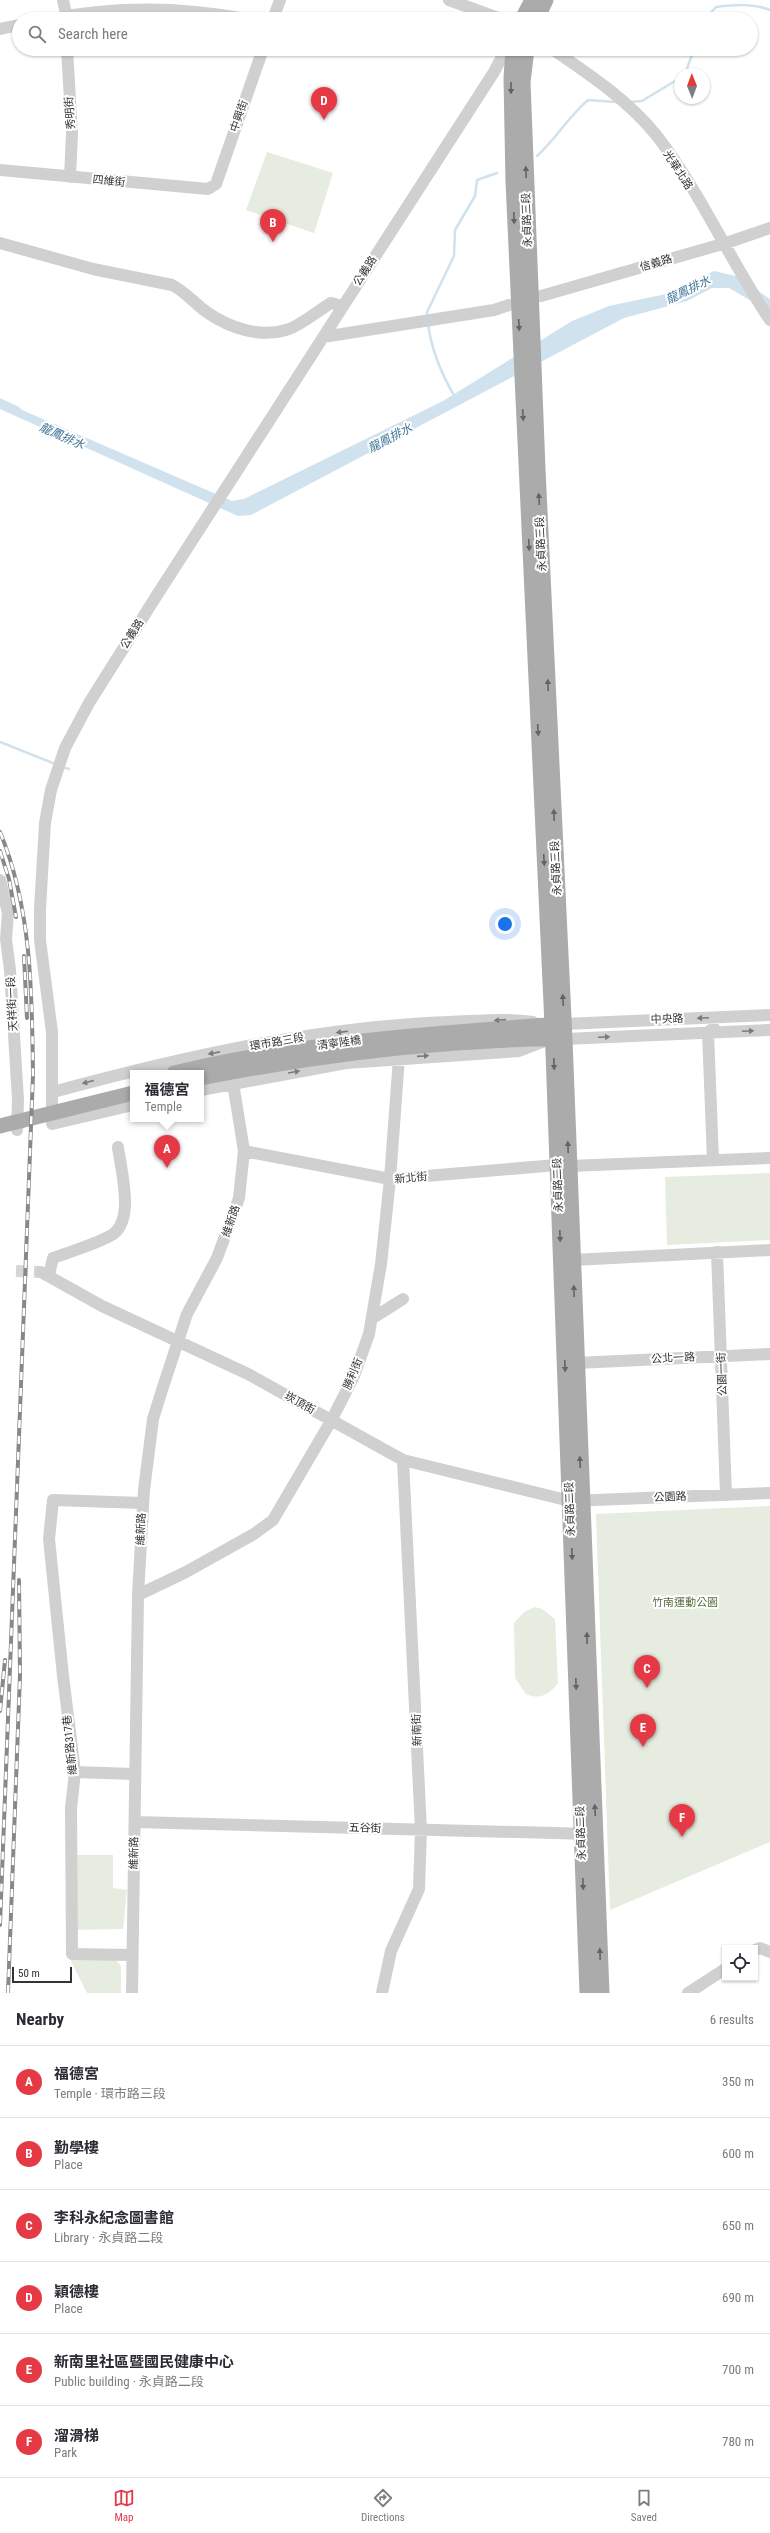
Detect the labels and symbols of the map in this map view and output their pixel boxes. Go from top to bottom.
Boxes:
north arrow [674,68,710,104]
one-way arrow [508,82,514,95]
pin: D [311,87,337,120]
street label: 秀明街 [62,96,78,130]
street label: 中興街 [227,98,251,134]
street label: 光華北路 [661,148,695,192]
one-way arrow [522,166,529,178]
street label: 四維街 [92,173,126,189]
street label: 永貞路三段 [520,192,534,248]
pin: B [260,209,286,242]
one-way arrow [511,212,517,225]
street label: 信義路 [638,252,674,274]
street label: 公義路 [351,254,379,288]
water label: 龍鳳排水 [663,273,714,307]
one-way arrow [516,319,522,332]
one-way arrow [520,409,527,421]
water label: 龍鳳排水 [37,420,88,453]
water label: 龍鳳排水 [366,420,415,455]
one-way arrow [536,492,542,505]
street label: 永貞路三段 [533,516,549,572]
one-way arrow [526,539,533,551]
street label: 公義路 [118,617,146,651]
one-way arrow [545,679,552,691]
one-way arrow [535,724,541,737]
one-way arrow [551,808,557,821]
street label: 永貞路三段 [548,840,564,896]
one-way arrow [541,854,547,867]
your location [495,914,515,934]
street label: 天祥街一段 [4,976,20,1032]
one-way arrow [560,993,566,1006]
street label: 中央路 [650,1012,684,1026]
one-way arrow [696,1015,709,1021]
one-way arrow [494,1016,506,1023]
one-way arrow [742,1028,755,1034]
one-way arrow [336,1029,348,1035]
street label: 環市路三段 [249,1031,305,1053]
street label: 清寧陸橋 [316,1034,362,1052]
one-way arrow [598,1034,610,1041]
one-way arrow [208,1051,220,1057]
one-way arrow [417,1053,429,1060]
one-way arrow [551,1058,557,1071]
one-way arrow [288,1069,300,1075]
one-way arrow [81,1080,94,1086]
pin: A [154,1135,180,1168]
one-way arrow [565,1141,572,1153]
street label: 永貞路二段 [551,1157,565,1213]
street label: 新北街 [394,1170,428,1186]
street label: 維新路 [219,1203,243,1239]
one-way arrow [556,1230,563,1242]
one-way arrow [571,1284,577,1297]
street label: 公北一路 [651,1350,695,1366]
street label: 公園一街 [715,1352,729,1396]
street label: 勝利街 [341,1356,365,1392]
one-way arrow [561,1360,568,1372]
street label: 崁頂街 [282,1389,318,1417]
one-way arrow [577,1456,584,1468]
street label: 永貞路二段 [563,1481,577,1537]
street label: 公園路 [653,1490,687,1504]
street label: 維新路 [134,1512,148,1546]
one-way arrow [569,1548,575,1561]
park label: 竹南運動公園 [652,1596,718,1609]
one-way arrow [584,1632,591,1644]
pin: C [634,1655,660,1688]
one-way arrow [573,1678,580,1690]
street label: 新南街 [410,1713,424,1747]
street label: 維新路317巷 [60,1714,80,1776]
pin: E [630,1714,656,1747]
one-way arrow [591,1804,598,1816]
pin: F [669,1804,695,1837]
street label: 永貞路二段 [574,1805,588,1861]
street label: 五谷街 [348,1821,382,1835]
street label: 維新路 [127,1836,141,1870]
one-way arrow [580,1878,587,1890]
one-way arrow [597,1947,603,1960]
scale bar [12,1965,72,1984]

